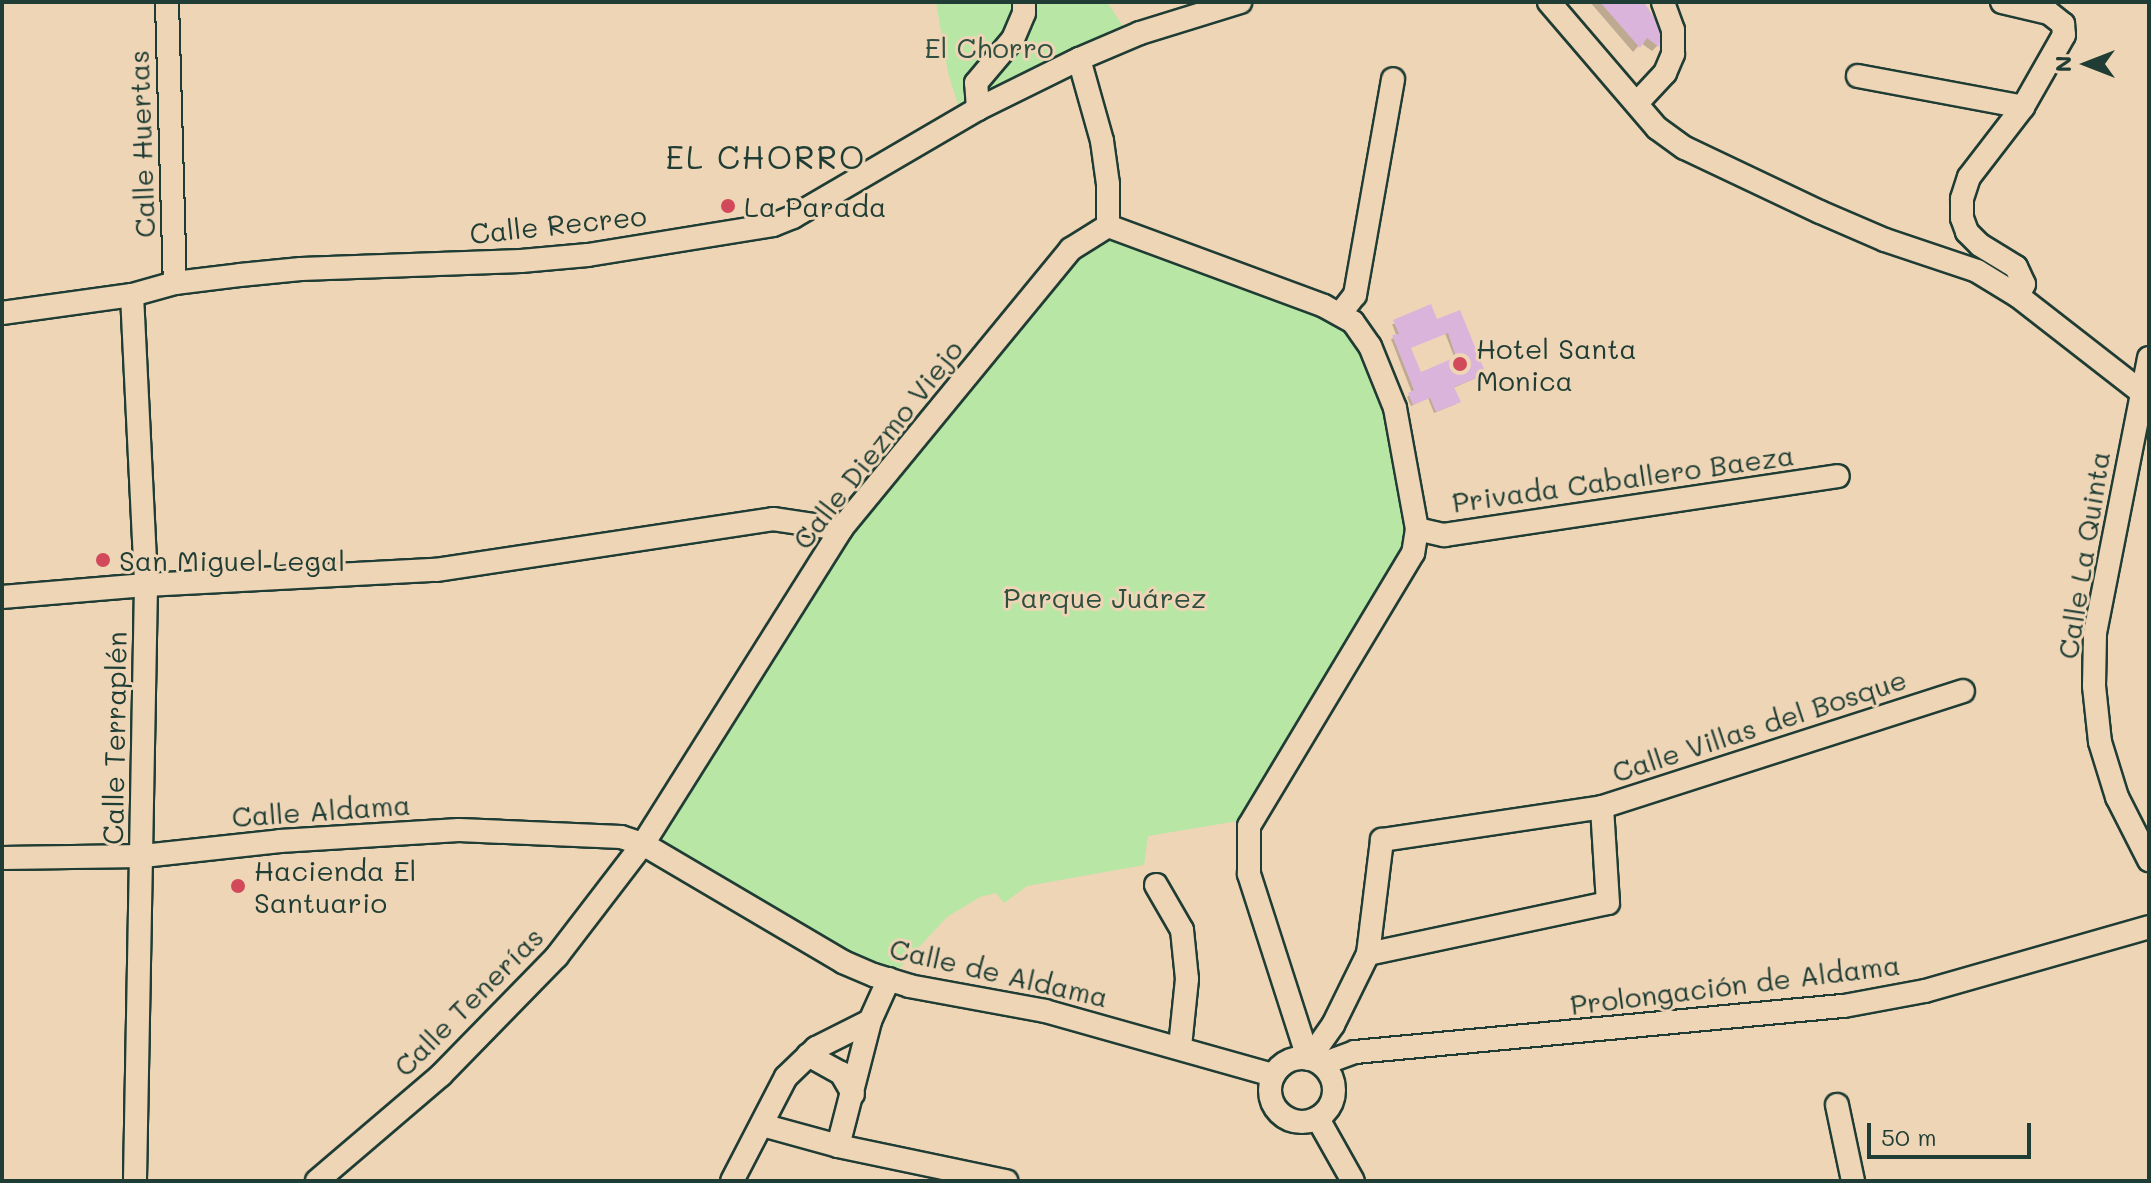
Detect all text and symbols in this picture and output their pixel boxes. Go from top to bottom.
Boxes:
north arrow [2047,24,2127,104]
park label: El Chorro [924,30,1054,64]
street label: Calle Huertas [121,50,161,238]
text: N [2048,56,2077,72]
district label: EL CHORRO [666,137,866,175]
place label: La Parada [744,189,886,223]
marker: La Parada [719,197,737,215]
street label: Calle Recreo [468,198,648,250]
place label: Hotel Santa Monica [1476,331,1637,397]
street label: Calle Diezmo Viejo [785,333,969,555]
marker: Hotel Santa Monica [1451,355,1469,373]
street label: Privada Caballero Baeza [1450,437,1796,519]
street label: Calle La Quinta [2050,449,2116,661]
place label: San Miguel Legal [119,543,345,577]
marker: San Miguel Legal [94,551,112,569]
park label: Parque Juárez [1003,580,1207,614]
street label: Calle Terraplén [95,631,133,845]
street label: Calle Villas del Bosque [1607,661,1911,789]
street label: Calle Aldama [230,787,412,833]
place label: Hacienda El Santuario [254,853,417,919]
marker: Hacienda El Santuario [229,877,247,895]
street label: Calle Tenerías [386,919,550,1083]
street label: Calle de Aldama [886,931,1112,1013]
street label: Prolongación de Aldama [1568,947,1902,1021]
scale bar [1871,1107,2035,1157]
text: 50 m [1881,1121,1937,1152]

